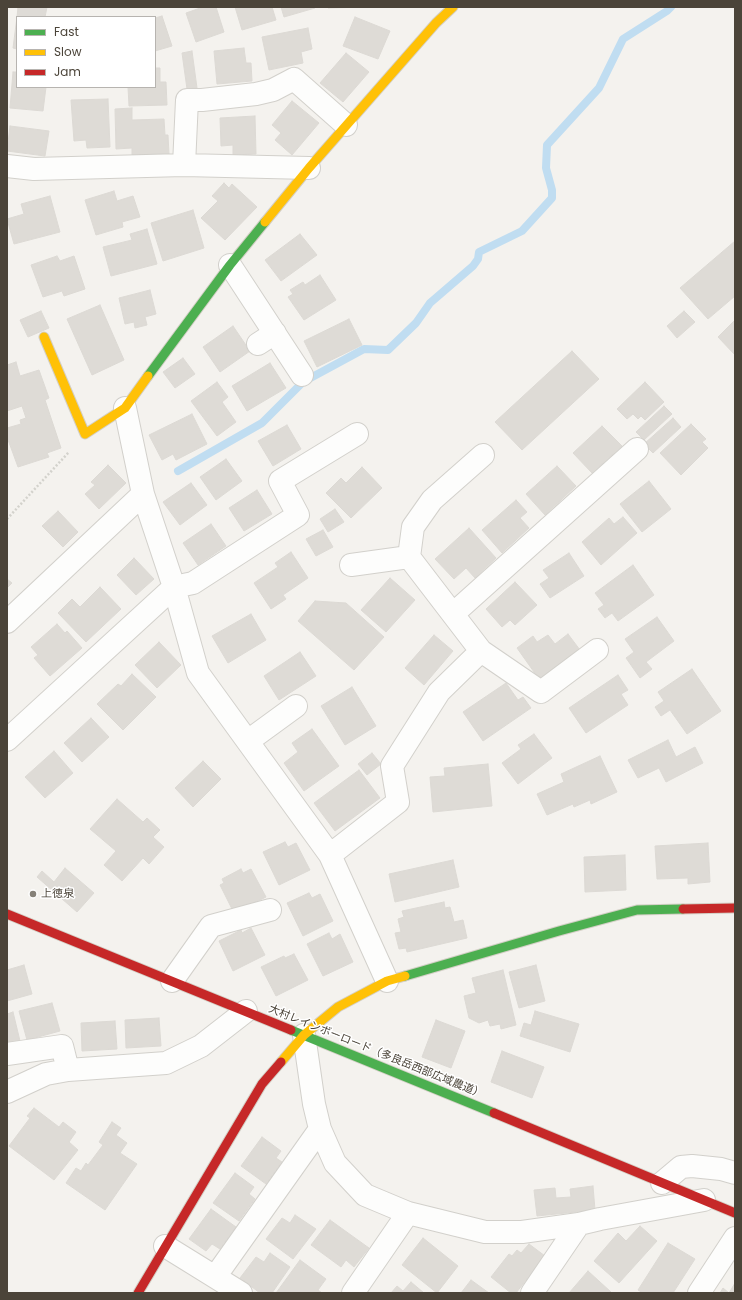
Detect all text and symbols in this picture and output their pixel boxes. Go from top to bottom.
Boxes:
legend [16,16,156,88]
text: Fast [54,23,79,40]
text: Slow [54,43,82,60]
text: Jam [54,63,81,80]
place label: 上徳泉 [41,887,74,901]
marker: 上徳泉 [28,889,38,899]
street label: 大村レインボーロード（多良岳西部広域農道） [266,1003,486,1101]

